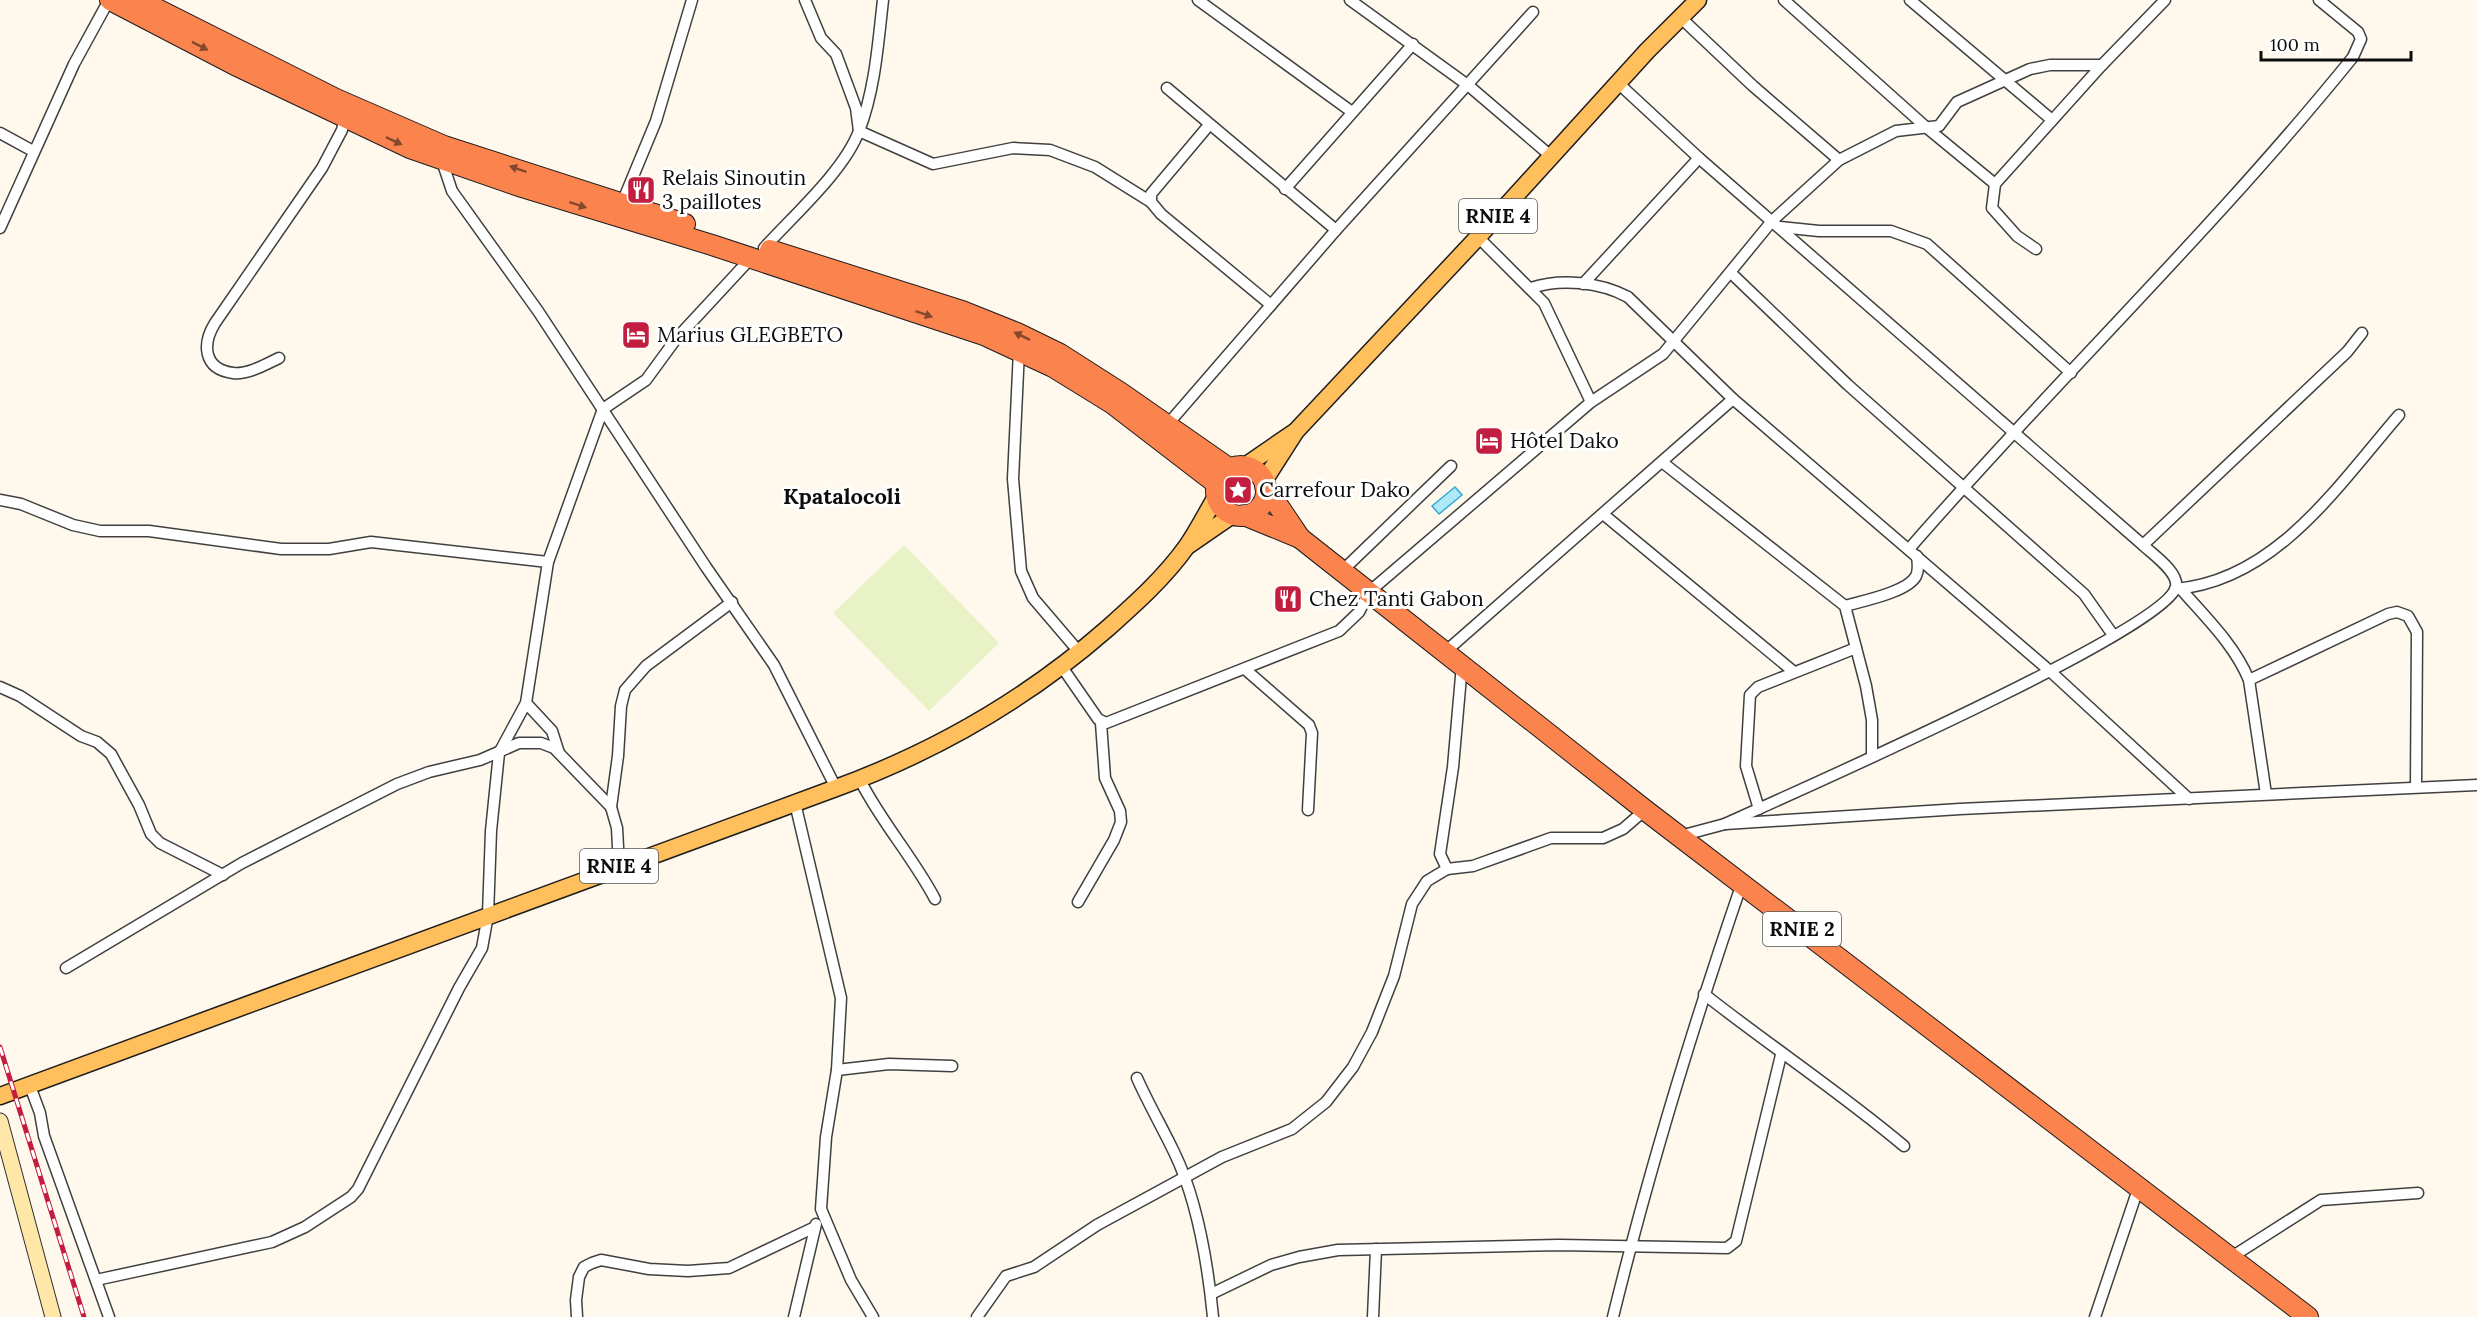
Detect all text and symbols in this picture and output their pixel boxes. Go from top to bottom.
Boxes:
scale bar [2261,24,2411,62]
text: 100 m [2270,33,2320,56]
one-way arrow [191,41,208,51]
one-way arrow [385,136,402,145]
one-way arrow [509,164,527,174]
place label: Relais Sinoutin 3 paillotes [662,164,806,215]
restaurant icon: Relais Sinoutin 3 paillotes [625,174,657,206]
road number: RNIE 4 [1459,199,1537,233]
one-way arrow [569,201,587,211]
one-way arrow [915,310,933,320]
hotel icon: Marius GLEGBETO [620,319,652,351]
place label: Marius GLEGBETO [657,321,843,348]
one-way arrow [1013,331,1030,340]
hotel icon: Hôtel Dako [1473,425,1505,457]
place label: Hôtel Dako [1510,427,1619,454]
place icon: Carrefour Dako [1222,474,1254,506]
place label: Carrefour Dako [1259,476,1410,503]
district label: Kpatalocoli [783,482,901,510]
restaurant icon: Chez Tanti Gabon [1272,583,1304,615]
place label: Chez Tanti Gabon [1309,585,1484,612]
road number: RNIE 4 [580,849,658,883]
road number: RNIE 2 [1763,912,1841,946]

